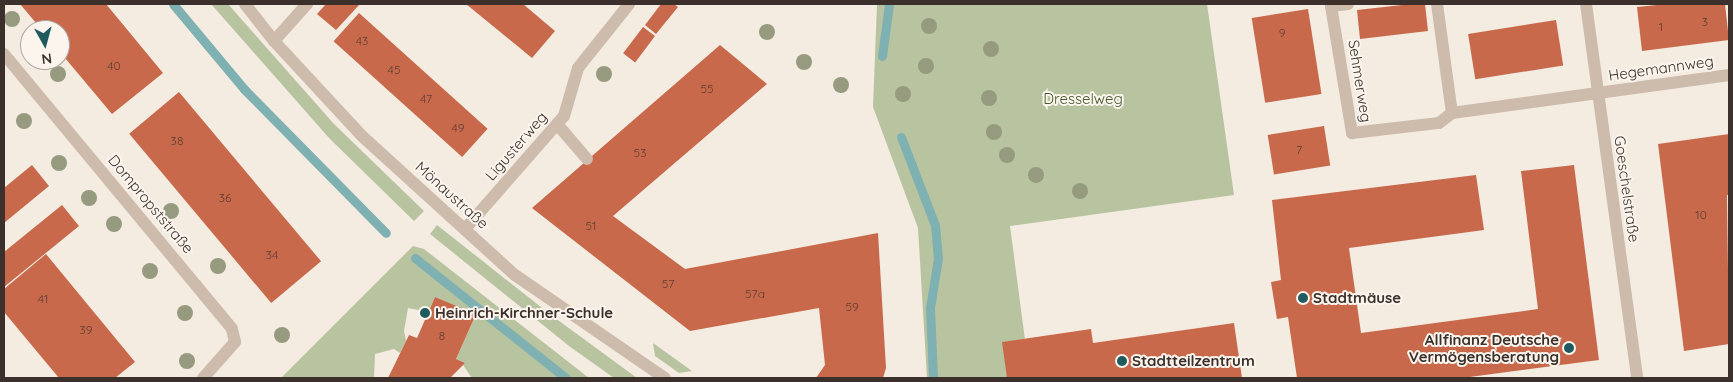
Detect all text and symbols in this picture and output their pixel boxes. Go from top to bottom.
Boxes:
house number: 3 [1702,15,1708,29]
north arrow [20,20,70,70]
house number: 1 [1659,20,1663,34]
house number: 9 [1279,26,1285,40]
house number: 43 [356,34,368,48]
street label: Sehmerweg [1345,39,1375,123]
text: N [41,49,53,68]
street label: Hegemannweg [1607,52,1715,84]
house number: 40 [107,59,121,73]
house number: 45 [388,63,400,77]
house number: 55 [700,82,714,96]
park label: Dresselweg [1043,90,1123,108]
house number: 47 [420,92,432,106]
street label: Ligusterweg [481,108,551,184]
house number: 49 [452,121,464,135]
house number: 38 [171,134,183,148]
street label: Goeschelstraße [1611,134,1643,244]
house number: 7 [1296,143,1302,157]
house number: 53 [634,146,646,160]
street label: Dompropststraße [105,151,197,257]
street label: Mönaustraße [412,158,492,232]
house number: 36 [219,191,231,205]
house number: 10 [1695,208,1707,222]
house number: 51 [586,219,596,233]
house number: 34 [266,248,278,262]
house number: 57 [662,277,674,291]
house number: 57a [745,287,765,301]
place label: Stadtmäuse [1313,289,1401,307]
house number: 41 [38,292,48,306]
marker: Stadtmäuse [1297,292,1309,304]
house number: 59 [845,300,859,314]
place label: Heinrich-Kirchner-Schule [435,304,613,322]
marker: Heinrich-Kirchner-Schule [419,307,431,319]
house number: 39 [80,323,92,337]
house number: 8 [439,329,445,343]
place label: Allfinanz Deutsche Vermögensberatung [1409,330,1559,365]
marker: Allfinanz Deutsche Vermögensberatung [1563,342,1575,354]
place label: Stadtteilzentrum [1132,352,1255,370]
marker: Stadtteilzentrum [1116,355,1128,367]

